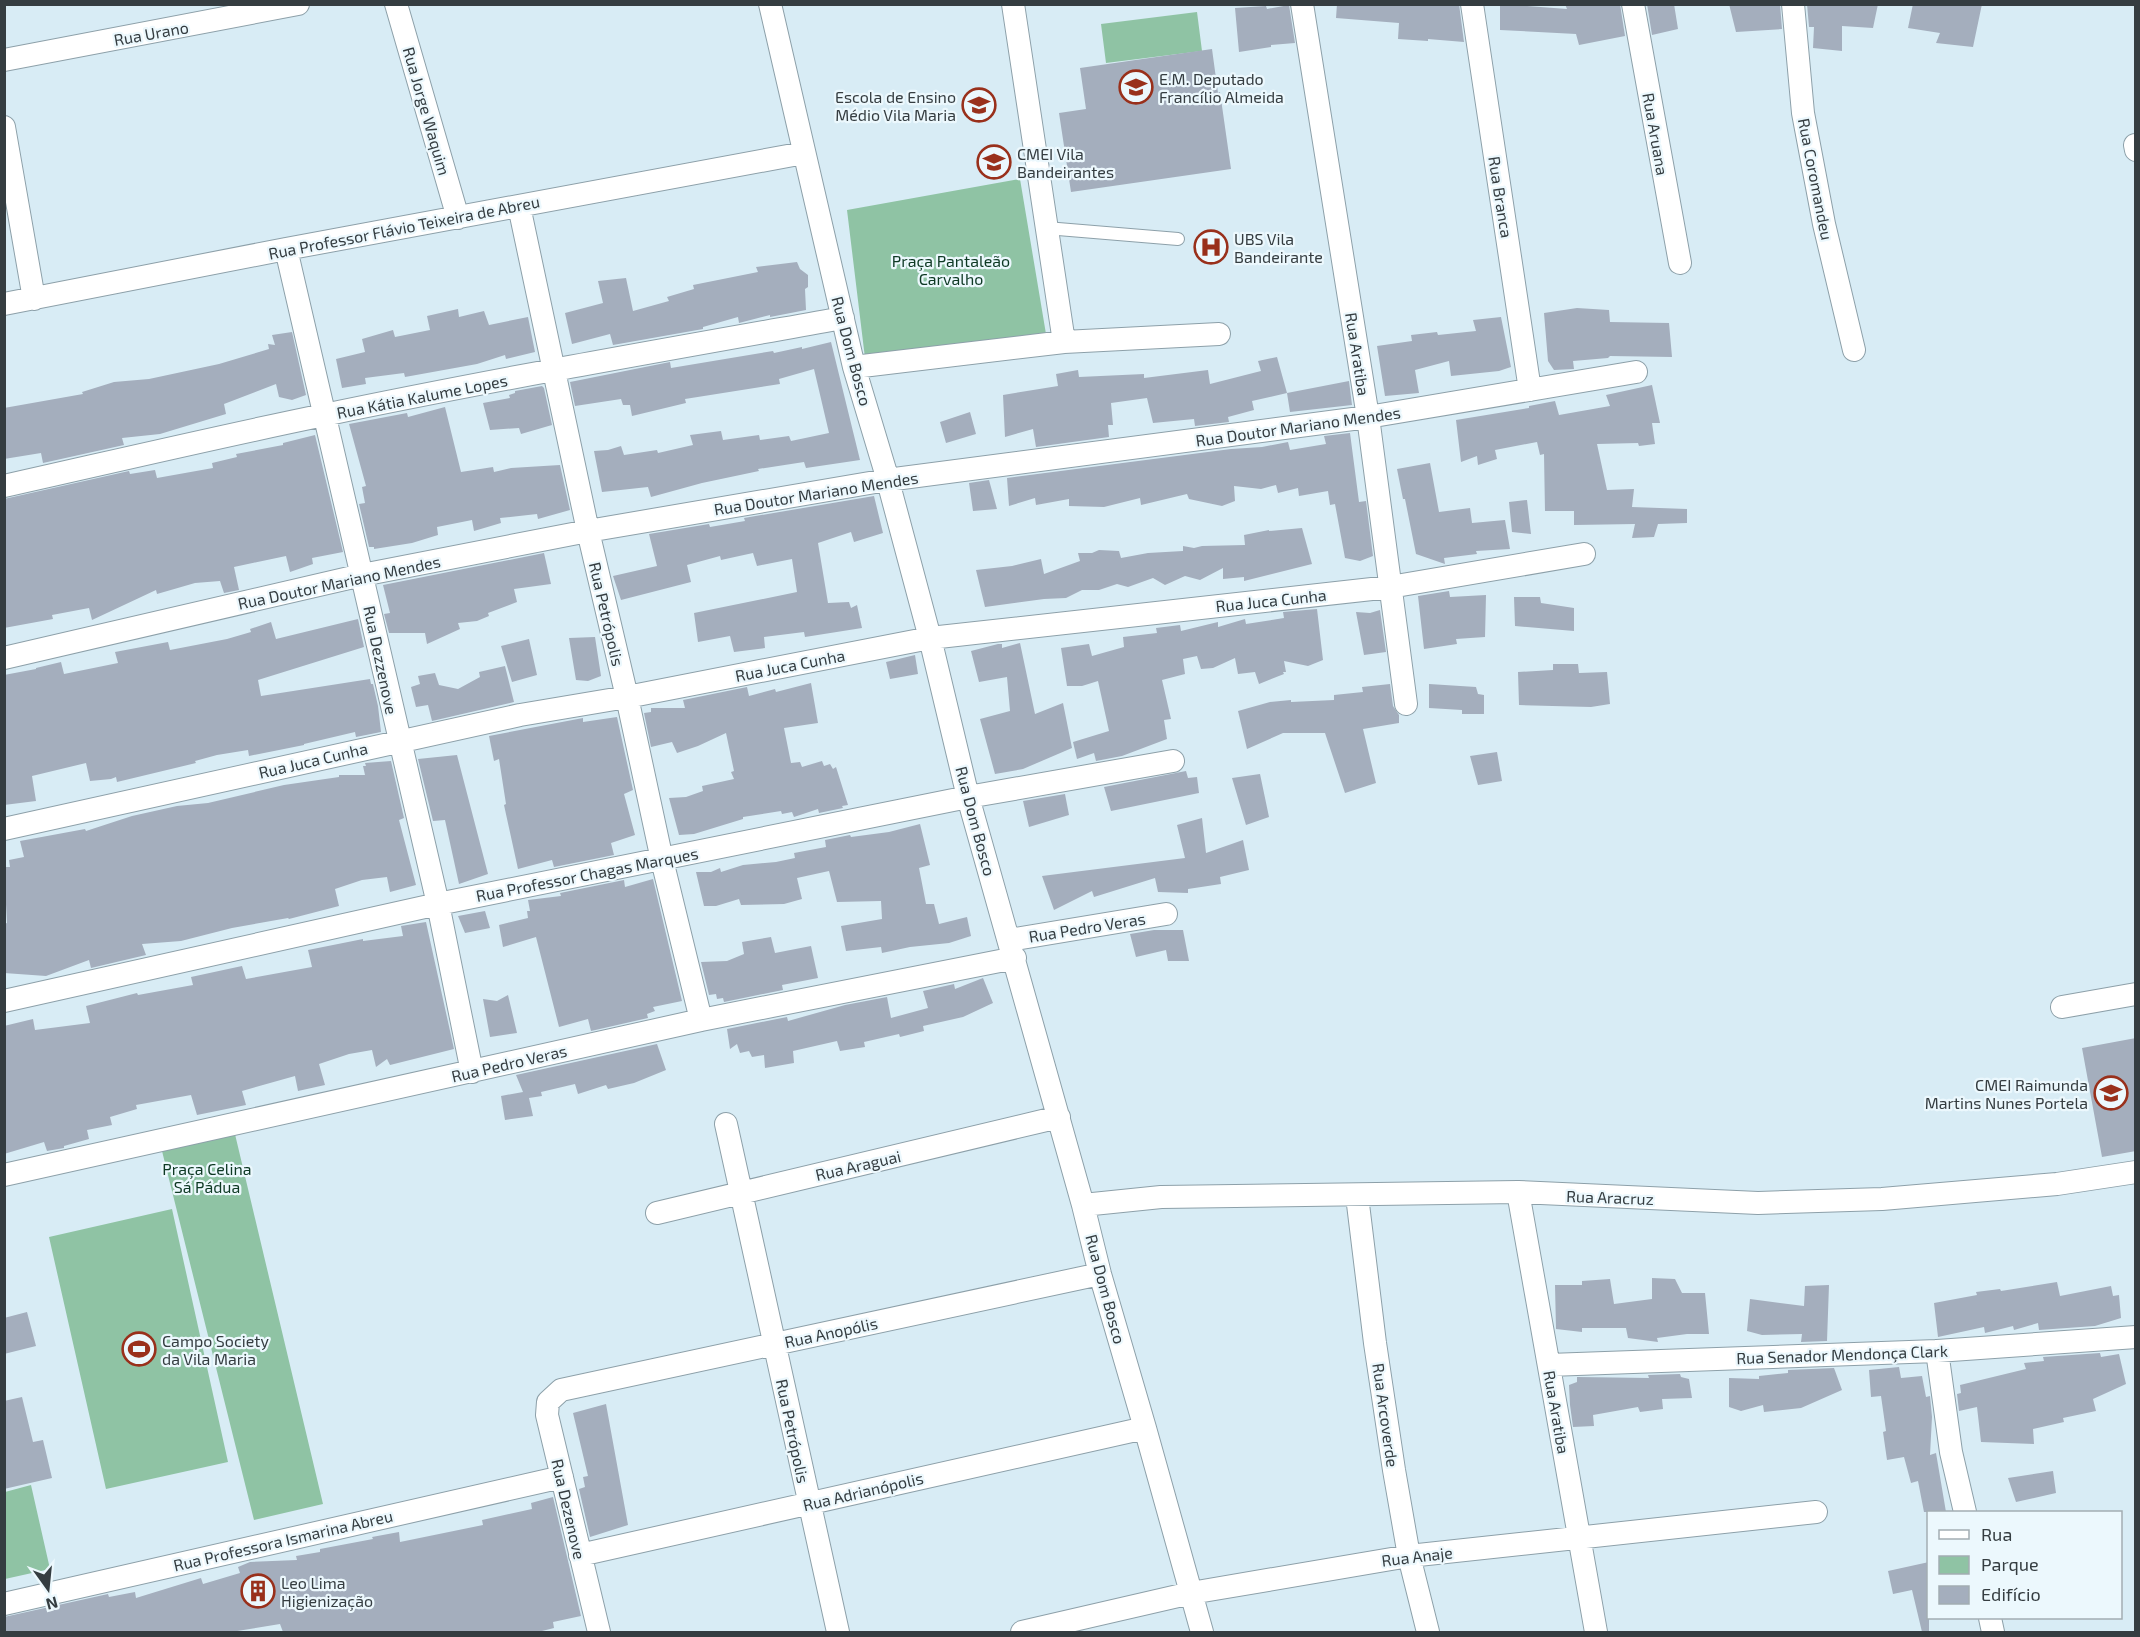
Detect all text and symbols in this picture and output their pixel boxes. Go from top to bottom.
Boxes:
street label: Rua Urano [112,17,190,49]
street label: Rua Jorge Waquim [400,45,454,177]
school or university icon: E.M. Deputado Francílio Almeida [1118,69,1154,105]
place label: E.M. Deputado Francílio Almeida [1159,69,1284,106]
place label: Escola de Ensino Médio Vila Maria [835,87,956,124]
school or university icon: Escola de Ensino Médio Vila Maria [961,87,997,123]
street label: Rua Aruana [1639,91,1673,177]
street label: Rua Coromandeu [1795,116,1837,242]
school or university icon: CMEI Vila Bandeirantes [976,144,1012,180]
place label: CMEI Vila Bandeirantes [1017,144,1114,181]
street label: Rua Branca [1485,155,1517,239]
street label: Rua Professor Flávio Teixeira de Abreu [267,191,541,263]
hospital icon: UBS Vila Bandeirante [1193,229,1229,265]
place label: UBS Vila Bandeirante [1234,229,1323,266]
park label: Praça Pantaleão Carvalho [892,251,1010,288]
street label: Rua Dom Bosco [828,294,876,408]
street label: Rua Aratiba [1342,311,1374,397]
street label: Rua Kátia Kalume Lopes [335,370,509,422]
street label: Rua Doutor Mariano Mendes [1194,402,1402,450]
street label: Rua Doutor Mariano Mendes [712,467,920,519]
street label: Rua Doutor Mariano Mendes [236,551,442,613]
street label: Rua Petrópolis [586,560,628,668]
street label: Rua Juca Cunha [1215,585,1327,615]
street label: Rua Dezzenove [360,604,402,716]
street label: Rua Juca Cunha [734,645,846,685]
street label: Rua Juca Cunha [257,738,369,782]
street label: Rua Dom Bosco [952,764,1000,878]
street label: Rua Professor Chagas Marques [474,843,700,905]
street label: Rua Pedro Veras [1027,908,1147,946]
street label: Rua Pedro Veras [449,1040,569,1086]
place label: CMEI Raimunda Martins Nunes Portela [1925,1075,2088,1112]
school or university icon: CMEI Raimunda Martins Nunes Portela [2093,1075,2129,1111]
street label: Rua Araguai [814,1146,902,1184]
park label: Praça Celina Sá Pádua [162,1159,252,1196]
street label: Rua Aracruz [1566,1186,1654,1208]
street label: Rua Dom Bosco [1082,1232,1130,1346]
street label: Rua Anopólis [783,1313,879,1351]
sports icon: Campo Society da Vila Maria [121,1331,157,1367]
place label: Campo Society da Vila Maria [162,1331,269,1368]
street label: Rua Senador Mendonça Clark [1736,1341,1948,1368]
street label: Rua Arcoverde [1369,1362,1403,1468]
street label: Rua Aratiba [1540,1369,1574,1455]
street label: Rua Petrópolis [773,1377,813,1485]
street label: Rua Dezenove [548,1457,590,1561]
street label: Rua Adrianópolis [801,1468,925,1514]
street label: Rua Professora Ismarina Abreu [171,1505,395,1575]
legend [1927,1511,2122,1619]
text: Rua [1981,1523,2012,1545]
street label: Rua Anaje [1380,1542,1454,1571]
text: Parque [1981,1553,2039,1575]
north arrow [18,1559,78,1619]
building icon: Leo Lima Higienização [240,1573,276,1609]
place label: Leo Lima Higienização [281,1573,373,1611]
text: Edifício [1981,1583,2041,1605]
text: N [44,1593,60,1615]

